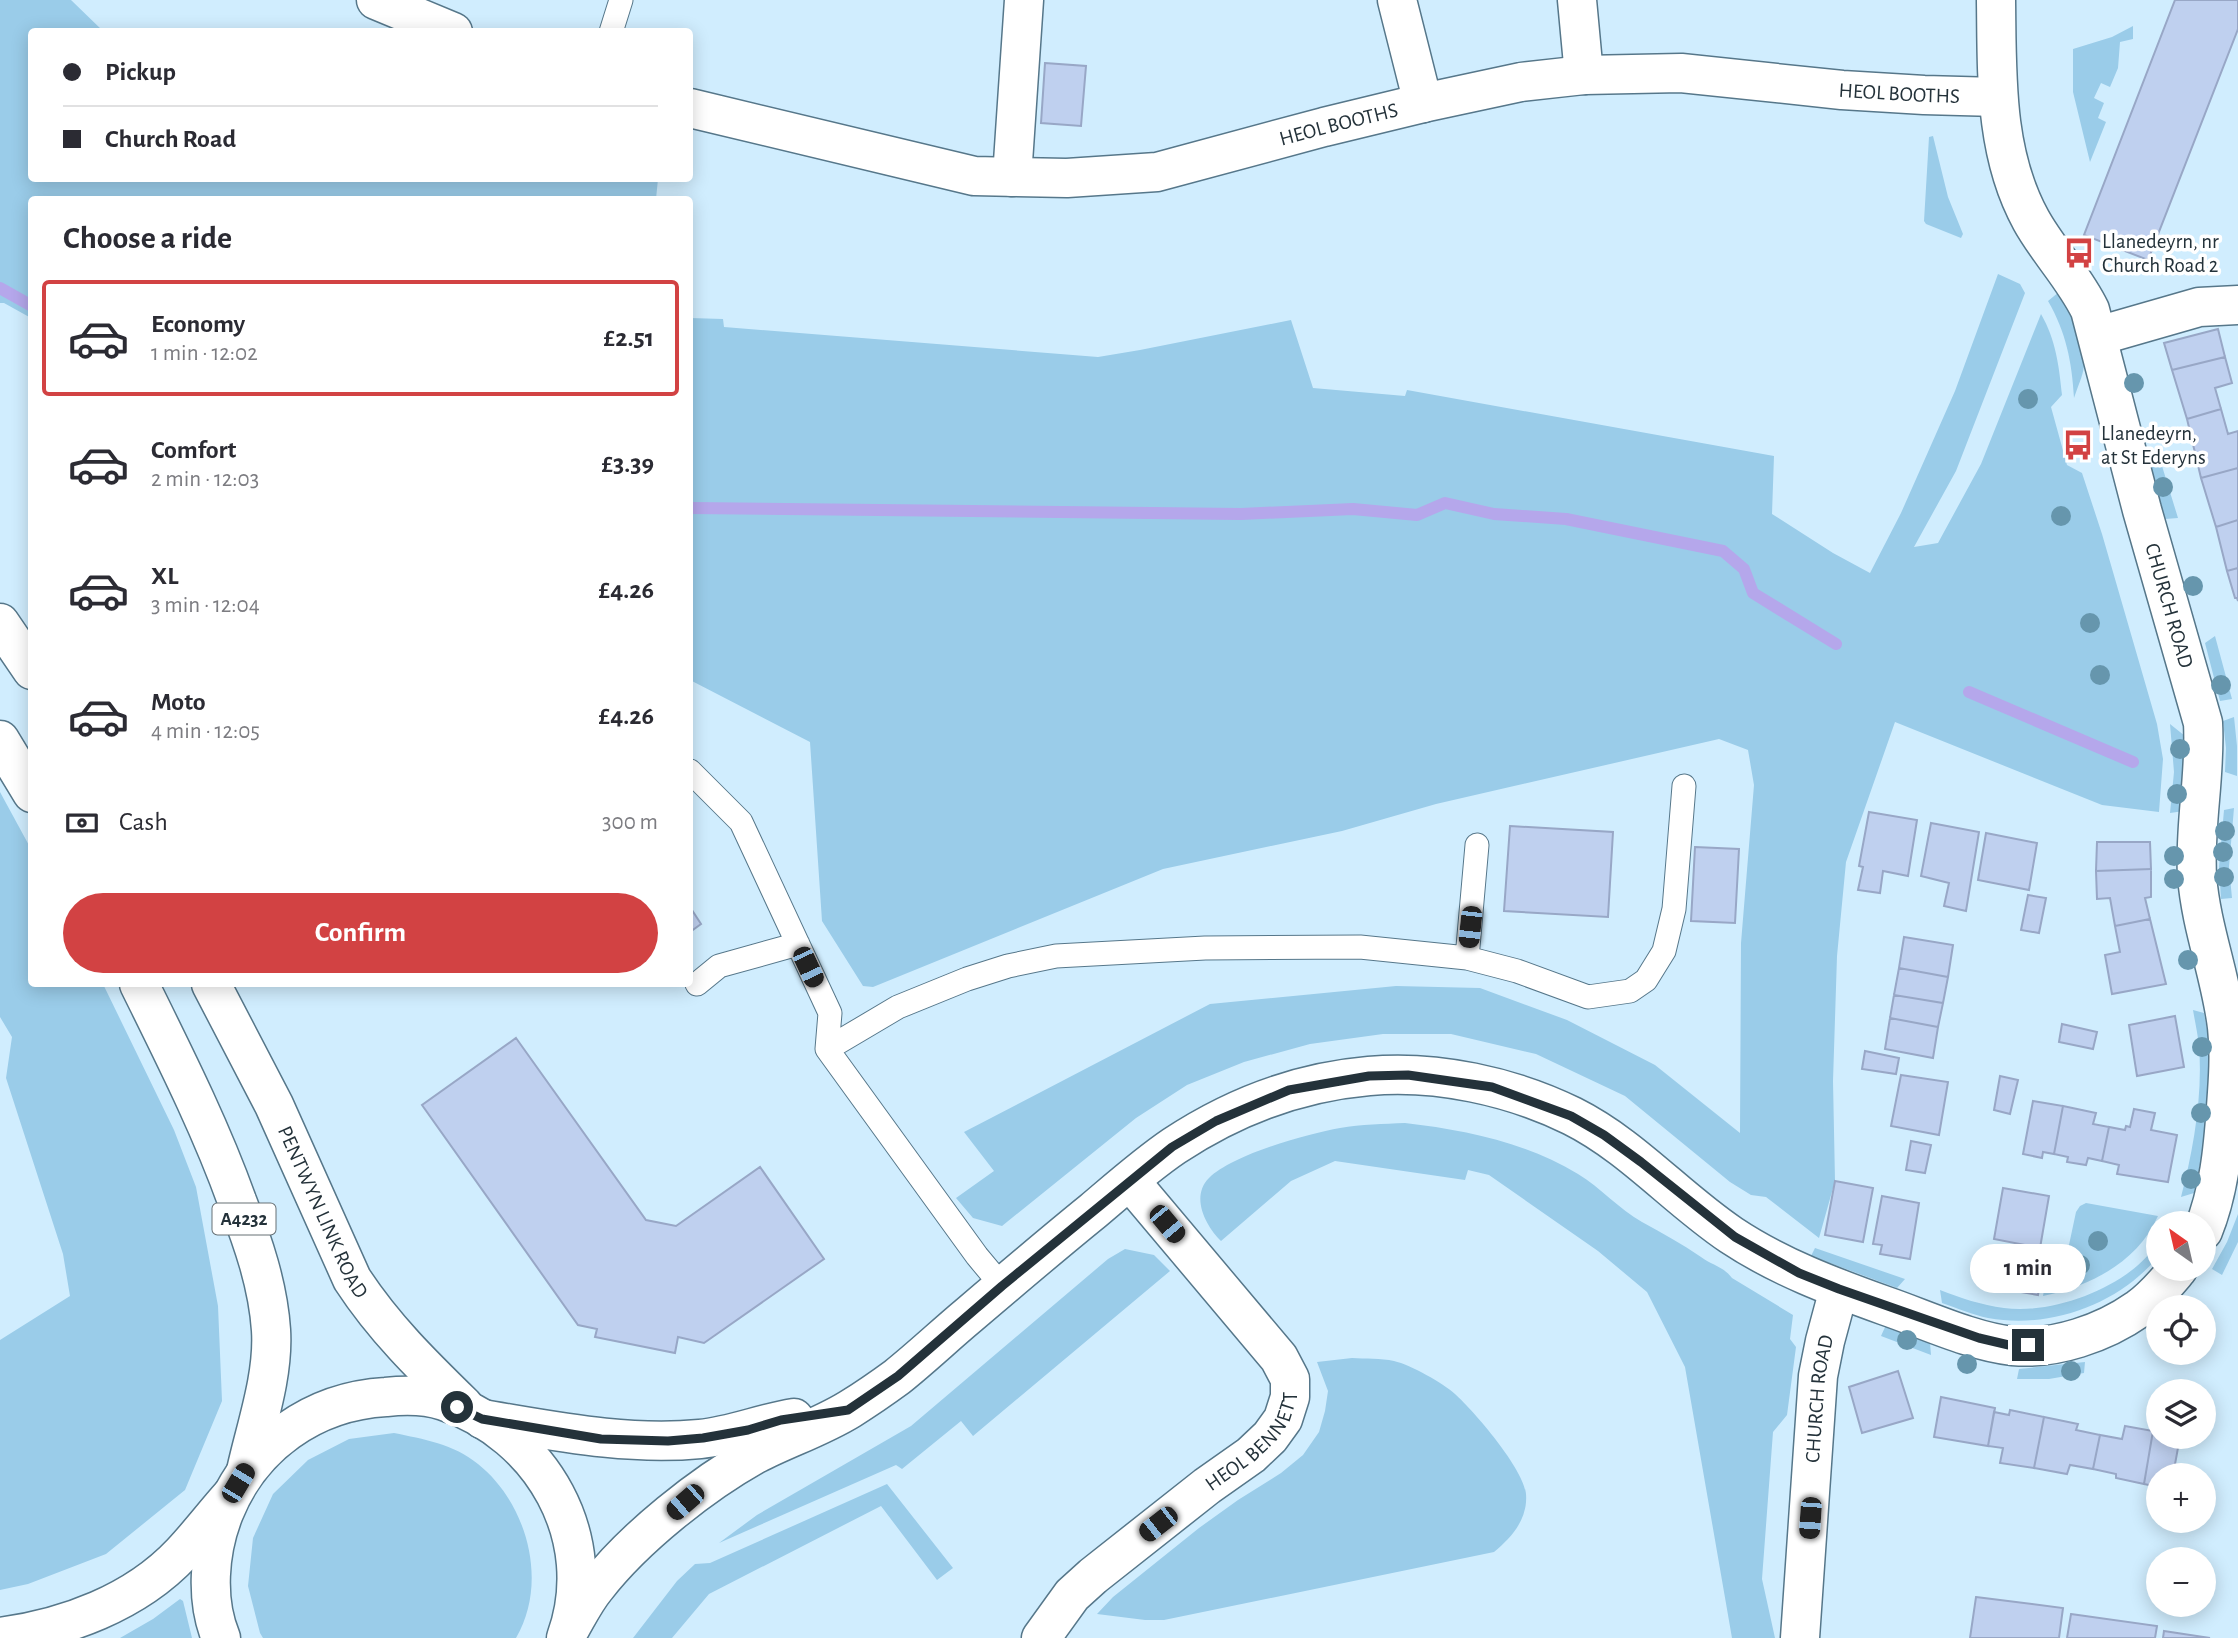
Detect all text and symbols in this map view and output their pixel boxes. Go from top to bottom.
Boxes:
text: Pickup [105,59,176,85]
street label: HEOL BOOTHS [1838,79,1960,106]
street label: HEOL BOOTHS [1277,99,1400,149]
text: Church Road [105,126,236,152]
text: Choose a ride [63,222,232,254]
place label: Llanedeyrn, nr Church Road 2 [2102,231,2219,276]
bus stop icon: Llanedeyrn, nr Church Road 2 [2062,236,2096,270]
icon: car [67,307,130,370]
text: Economy [151,311,245,337]
text: £2.51 [604,325,654,351]
text: 1 min · 12:02 [151,342,258,365]
place label: Llanedeyrn, at St Ederyns [2101,423,2206,468]
bus stop icon: Llanedeyrn, at St Ederyns [2061,428,2095,462]
icon: car [67,433,130,496]
text: Comfort [151,437,236,463]
text: £3.39 [601,451,654,477]
text: 2 min · 12:03 [151,468,259,491]
street label: CHURCH ROAD [2142,541,2197,670]
icon: car [67,559,130,622]
text: XL [151,563,178,589]
text: £4.26 [599,577,654,603]
text: 3 min · 12:04 [151,594,260,617]
icon: car [67,685,130,748]
text: Moto [151,689,206,715]
text: £4.26 [599,703,654,729]
text: 4 min · 12:05 [151,720,260,743]
icon: cash [63,804,101,842]
text: Cash [119,809,168,835]
text: 300 m [602,811,658,834]
button: Confirm [63,893,658,973]
car [1458,905,1483,949]
car [790,944,827,990]
street label: PENTWYN LINK ROAD [274,1123,372,1302]
car [1146,1201,1189,1247]
road number: A4232 [212,1204,276,1234]
north arrow [2146,1211,2216,1281]
map controls [2146,1211,2216,1617]
callout: 1 min [1970,1244,2086,1292]
text: 1 min [2004,1257,2052,1280]
button: locate [2146,1295,2216,1365]
route end [2012,1329,2044,1361]
street label: CHURCH ROAD [1802,1333,1836,1464]
button: layers [2146,1379,2216,1449]
route start [441,1391,473,1423]
street label: HEOL BENNETT [1201,1392,1301,1494]
car [219,1460,258,1506]
button: + [2146,1463,2216,1533]
car [663,1480,708,1524]
car [1799,1496,1822,1540]
car [1135,1503,1182,1545]
button: − [2146,1547,2216,1617]

